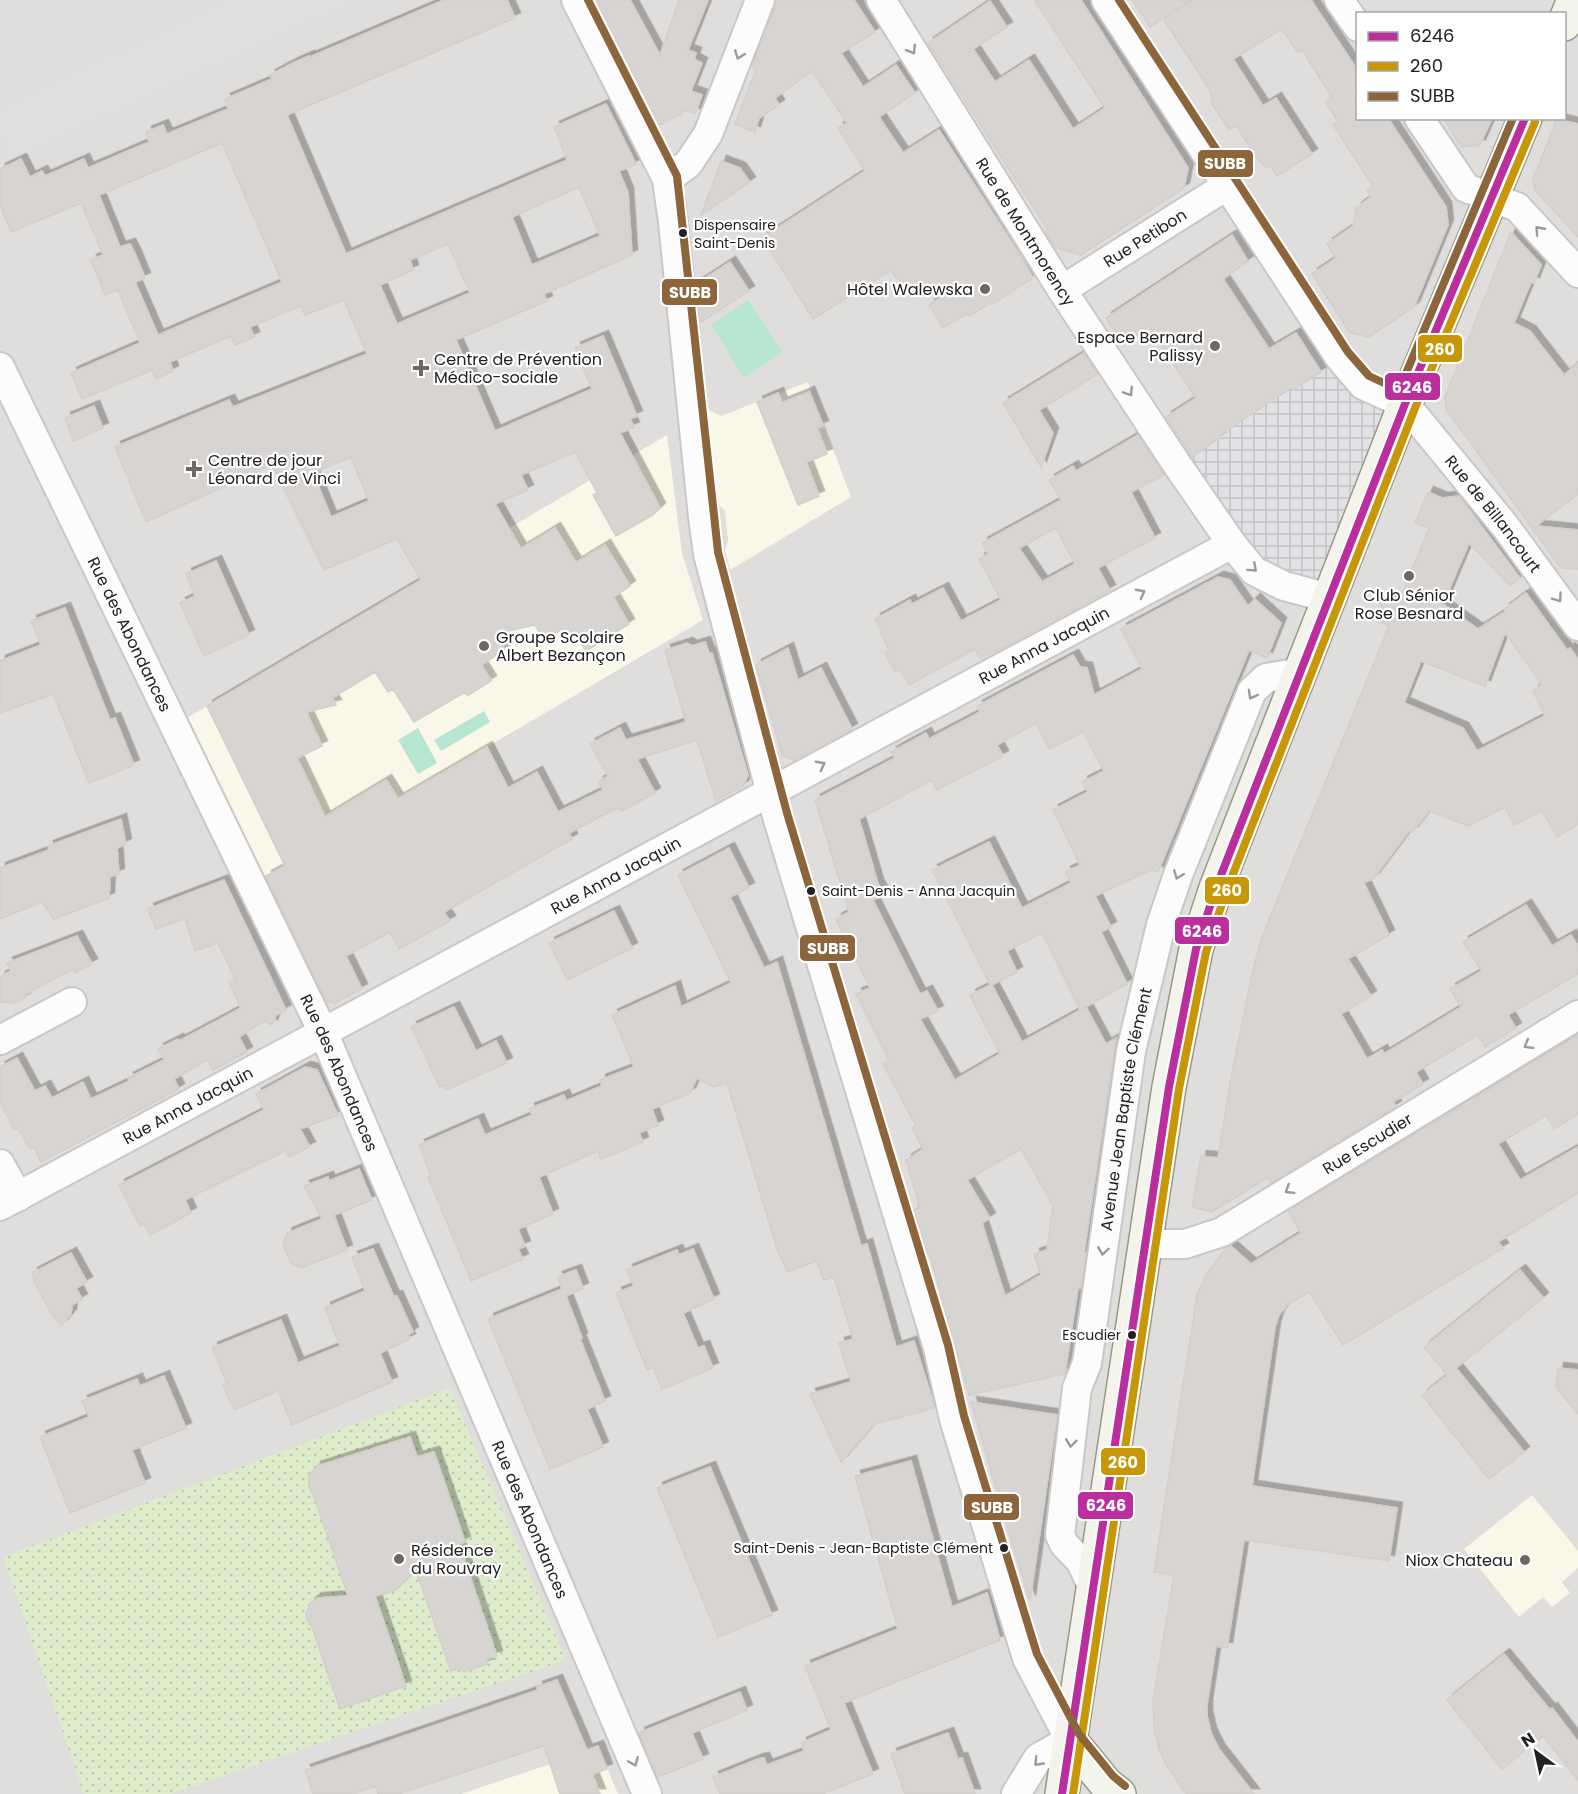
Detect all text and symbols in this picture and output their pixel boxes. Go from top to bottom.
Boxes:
legend [1356,12,1566,120]
text: 6246 [1410,23,1455,48]
one-way arrow [905,44,917,54]
one-way arrow [734,48,746,59]
text: 260 [1410,53,1443,78]
text: SUBB [1410,83,1455,108]
line badge: SUBB [1197,149,1254,178]
text: SUBB [1204,152,1246,175]
street label: Rue de Montmorency [971,153,1081,310]
street label: Rue Petibon [1099,203,1191,273]
place label: Dispensaire Saint-Denis [694,215,776,253]
one-way arrow [1535,226,1546,237]
marker: Dispensaire Saint-Denis [677,227,689,239]
line badge: SUBB [661,278,718,306]
place label: Hôtel Walewska [847,278,973,301]
text: SUBB [669,281,711,304]
marker: Hôtel Walewska [978,282,992,296]
place label: Espace Bernard Palissy [1077,326,1203,367]
line badge: 260 [1417,334,1463,363]
text: 260 [1425,338,1455,361]
marker: Espace Bernard Palissy [1208,339,1222,353]
place label: Centre de Prévention Médico-sociale [434,348,602,389]
marker: Centre de Prévention Médico-sociale [412,359,430,377]
line badge: 6246 [1384,372,1441,401]
text: 6246 [1392,376,1432,399]
one-way arrow [1121,386,1133,396]
place label: Centre de jour Léonard de Vinci [208,449,341,490]
street label: Rue de Billancourt [1440,450,1547,577]
marker: Centre de jour Léonard de Vinci [185,460,203,478]
street label: Rue des Abondances [82,553,177,715]
one-way arrow [1246,561,1257,572]
marker: Club Sénior Rose Besnard [1402,569,1416,583]
place label: Club Sénior Rose Besnard [1355,584,1463,625]
one-way arrow [1135,589,1145,600]
one-way arrow [1551,592,1562,603]
street label: Rue Anna Jacquin [975,601,1113,690]
place label: Groupe Scolaire Albert Bezançon [496,626,626,667]
marker: Groupe Scolaire Albert Bezançon [477,639,491,653]
one-way arrow [1248,689,1259,699]
one-way arrow [815,761,826,772]
street label: Rue Anna Jacquin [546,831,685,920]
one-way arrow [1173,869,1186,880]
line badge: 260 [1204,876,1250,905]
text: 260 [1212,879,1242,902]
place label: Saint-Denis - Anna Jacquin [822,881,1015,901]
marker: Saint-Denis - Anna Jacquin [805,885,817,897]
line badge: 6246 [1174,916,1230,945]
text: 6246 [1182,920,1222,943]
line badge: SUBB [799,934,856,962]
text: SUBB [807,937,849,960]
street label: Avenue Jean Baptiste Clément [1094,985,1157,1232]
street label: Rue des Abondances [295,990,384,1155]
one-way arrow [1524,1037,1534,1049]
street label: Rue Anna Jacquin [118,1061,257,1150]
street label: Rue Escudier [1318,1107,1417,1180]
one-way arrow [1285,1182,1295,1194]
one-way arrow [1097,1246,1109,1255]
place label: Escudier [1062,1325,1121,1345]
marker: Escudier [1126,1329,1138,1341]
street label: Rue des Abondances [487,1437,574,1602]
one-way arrow [1065,1438,1078,1447]
line badge: 260 [1100,1447,1146,1476]
text: 260 [1108,1451,1138,1474]
line badge: 6246 [1077,1491,1134,1520]
line badge: SUBB [963,1493,1020,1521]
text: 6246 [1086,1494,1126,1517]
text: SUBB [971,1496,1013,1519]
place label: Saint-Denis - Jean-Baptiste Clément [733,1538,993,1558]
place label: Résidence du Rouvray [411,1539,501,1580]
marker: Saint-Denis - Jean-Baptiste Clément [998,1542,1010,1554]
place label: Niox Chateau [1405,1549,1513,1572]
marker: Résidence du Rouvray [392,1552,406,1566]
marker: Niox Chateau [1518,1553,1532,1567]
north arrow [1506,1722,1566,1782]
text: N [1517,1727,1539,1753]
one-way arrow [1034,1755,1045,1765]
one-way arrow [627,1756,639,1767]

